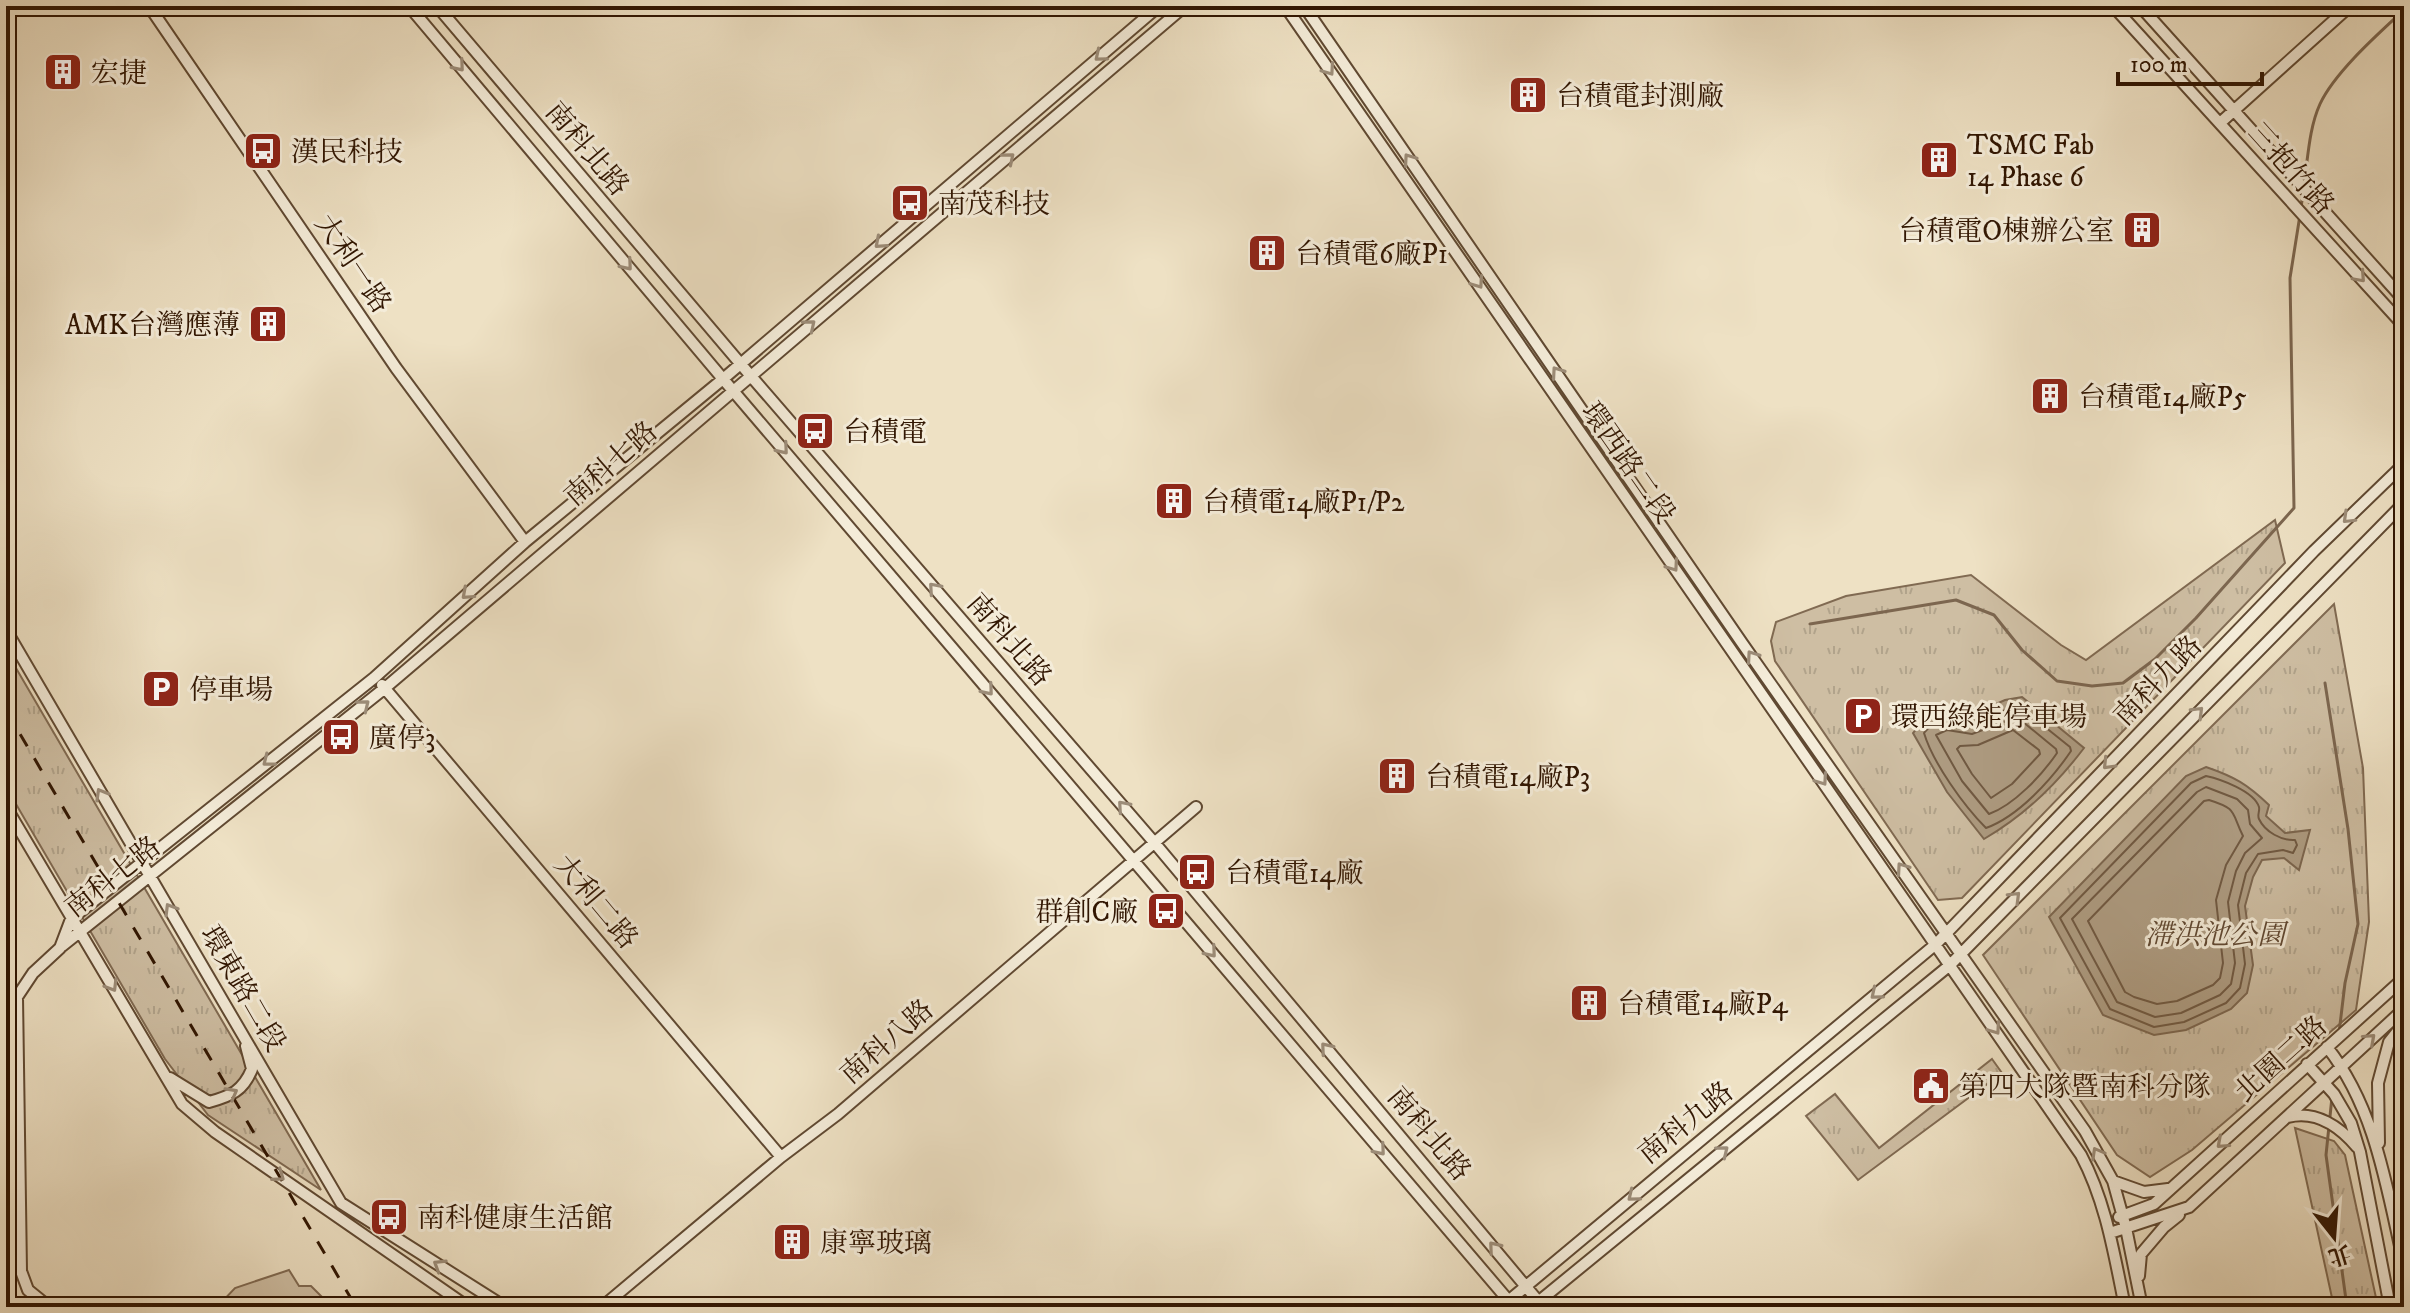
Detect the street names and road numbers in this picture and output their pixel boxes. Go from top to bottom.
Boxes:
street label: 南科北路 [537,95,636,203]
street label: 三抱竹路 [2240,116,2341,222]
street label: 大利一路 [307,208,399,320]
street label: 環西路二段 [1573,395,1682,530]
street label: 南科七路 [557,414,665,514]
street label: 南科北路 [959,586,1059,694]
street label: 南科九路 [2107,629,2210,733]
street label: 南科七路 [58,829,168,925]
street label: 大利二路 [546,848,645,956]
street label: 環東路二段 [193,919,293,1058]
street label: 南科八路 [833,992,941,1092]
street label: 北園二路 [2228,1009,2334,1110]
street label: 南科九路 [1631,1074,1740,1172]
street label: 南科北路 [1379,1080,1478,1188]

